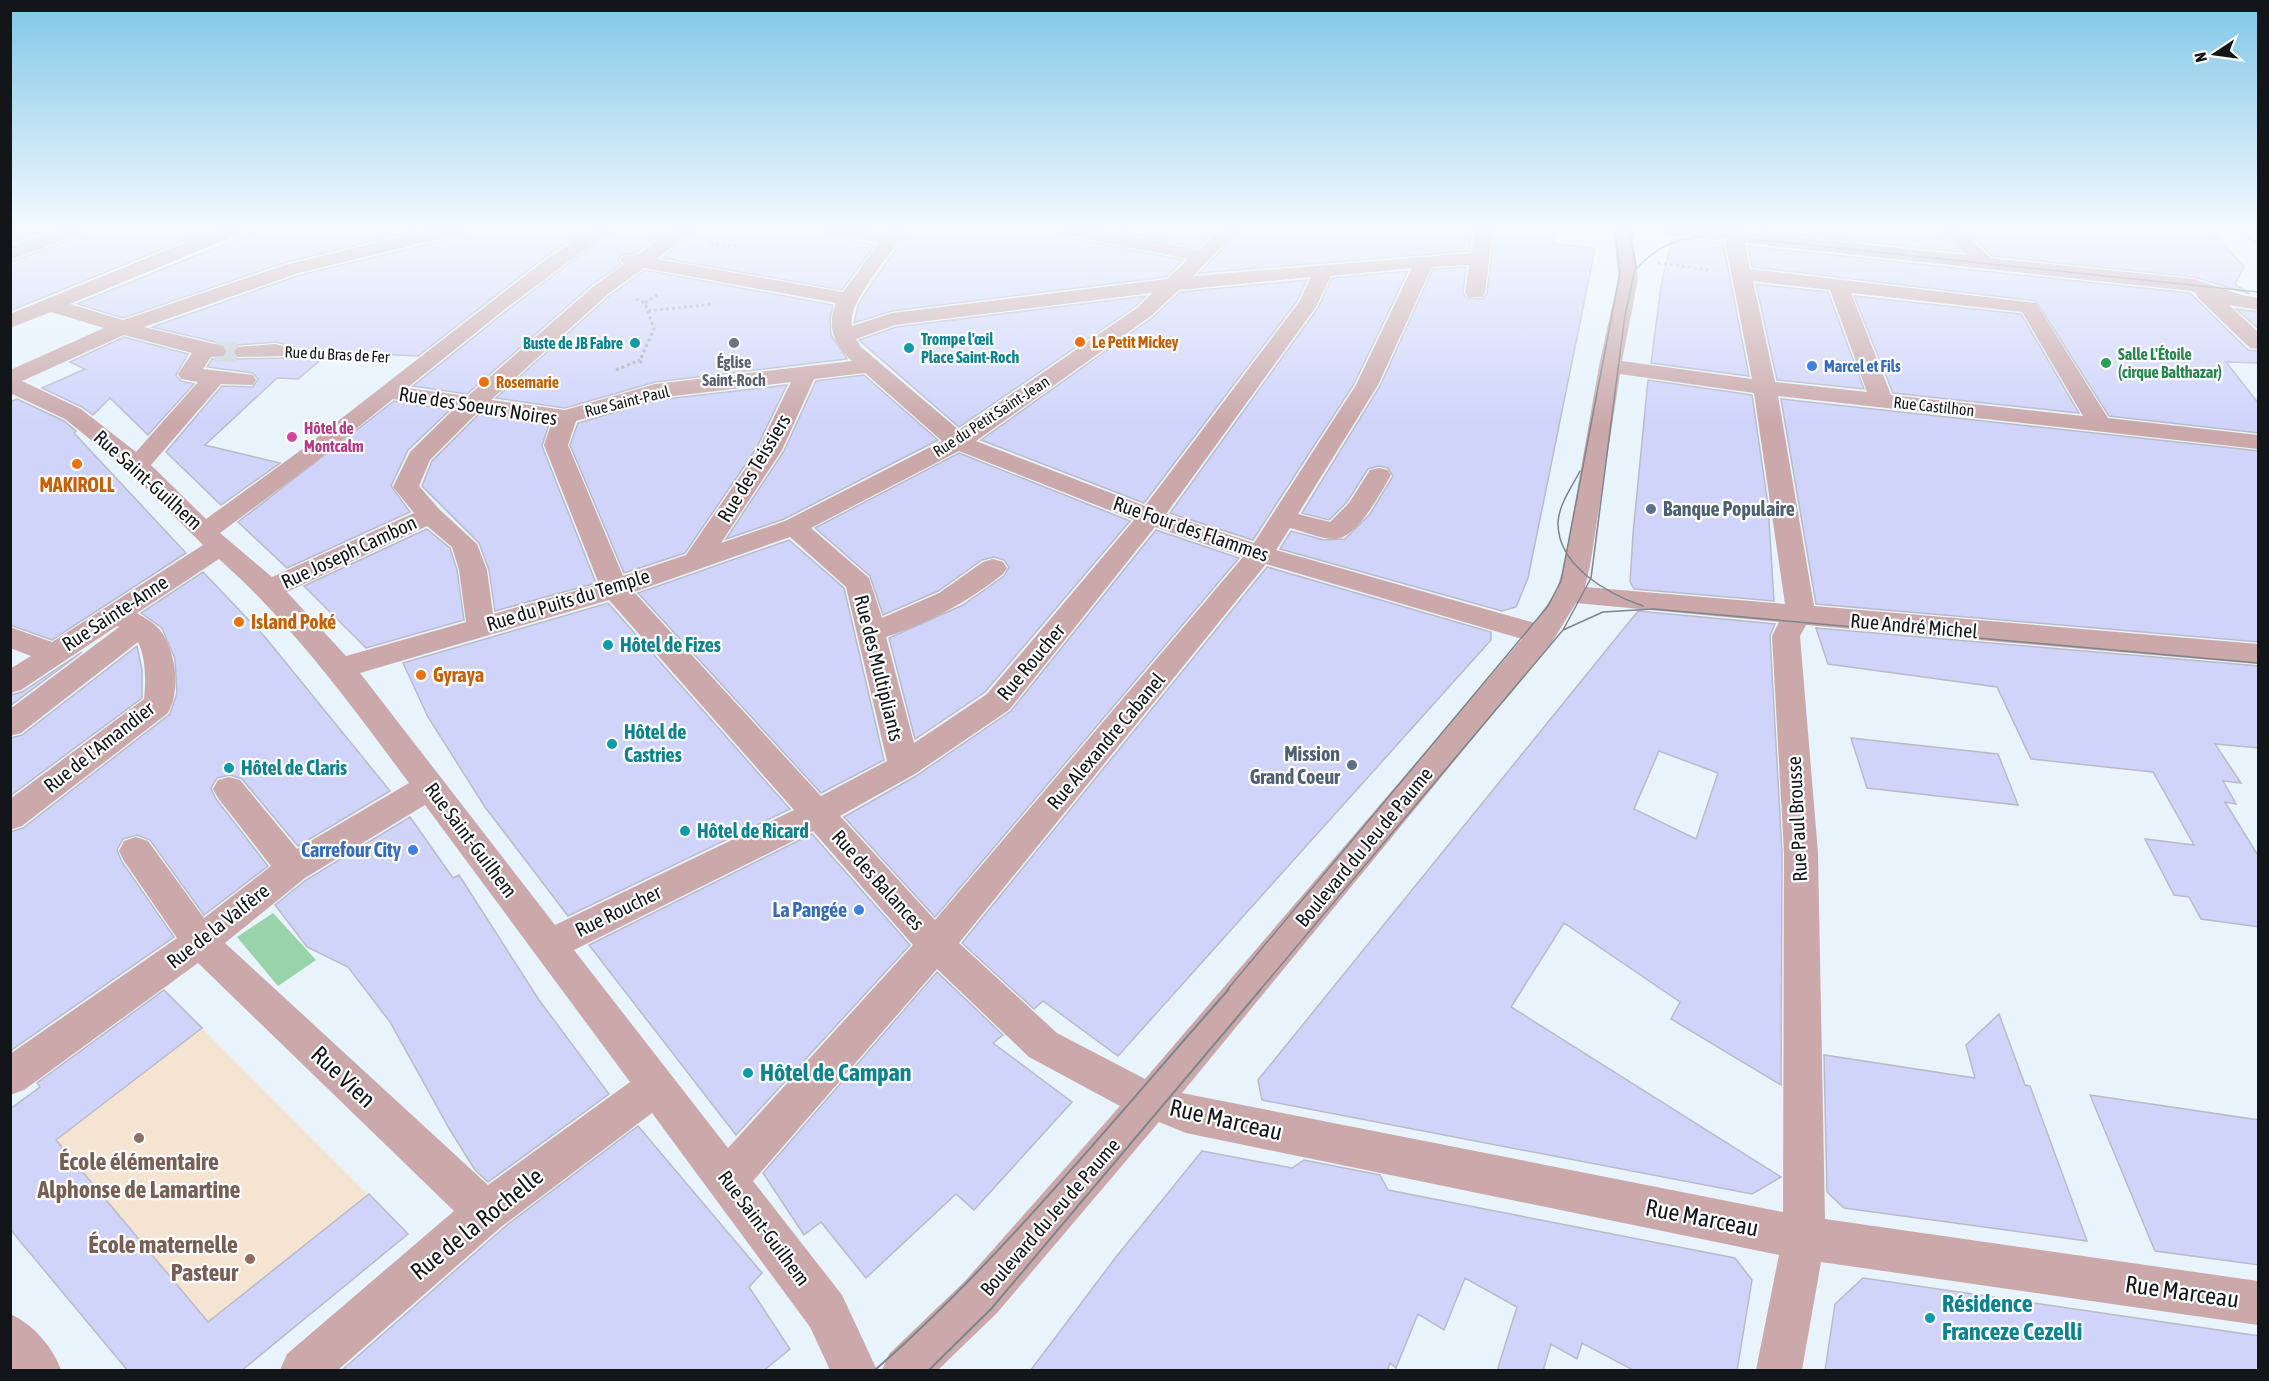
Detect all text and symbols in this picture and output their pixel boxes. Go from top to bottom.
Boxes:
north arrow [2185,24,2245,84]
text: N [2191,51,2210,64]
place label: Trompe l'œil Place Saint-Roch [921,330,1020,366]
place label: Le Petit Mickey [1092,333,1179,351]
place label: Buste de JB Fabre [523,334,623,352]
marker: Le Petit Mickey [1073,335,1087,349]
marker: Buste de JB Fabre [628,336,642,350]
marker: Église Saint-Roch [727,336,741,350]
marker: Trompe l'œil Place Saint-Roch [902,341,916,355]
street label: Rue du Bras de Fer [284,342,390,366]
place label: Salle L'Étoile (cirque Balthazar) [2118,345,2222,381]
place label: Église Saint-Roch [702,353,766,389]
marker: Salle L'Étoile (cirque Balthazar) [2099,356,2113,370]
place label: Marcel et Fils [1824,357,1901,375]
marker: Marcel et Fils [1805,359,1819,373]
street label: Rue du Petit Saint-Jean [930,372,1052,460]
place label: Rosemarie [496,373,559,391]
marker: Rosemarie [477,375,491,389]
street label: Rue des Soeurs Noires [397,382,559,429]
street label: Rue Saint-Paul [583,382,672,420]
street label: Rue Castilhon [1893,393,1975,419]
street label: Rue des Teissiers [712,410,795,526]
place label: Hôtel de Montcalm [304,419,364,455]
street label: Rue Saint-Guilhem [90,425,207,534]
marker: Hôtel de Montcalm [285,430,299,444]
marker: MAKIROLL [70,457,84,471]
place label: MAKIROLL [39,473,115,496]
street label: Rue Four des Flammes [1110,491,1272,566]
place label: Banque Populaire [1663,497,1795,520]
marker: Banque Populaire [1644,502,1658,516]
street label: Rue Joseph Cambon [277,510,420,593]
street label: Rue du Puits du Temple [483,564,652,635]
street label: Rue Sainte-Anne [58,570,172,655]
street label: Rue des Multipliants [850,592,909,743]
street label: Rue André Michel [1849,608,1979,643]
place label: Island Poké [251,610,336,633]
marker: Island Poké [232,615,246,629]
street label: Rue Roucher [992,618,1070,705]
place label: Hôtel de Fizes [620,633,721,656]
marker: Hôtel de Fizes [601,638,615,652]
place label: Gyraya [433,663,484,686]
street label: Rue Alexandre Cabanel [1042,667,1170,813]
marker: Gyraya [414,668,428,682]
street label: Rue de l'Amandier [39,696,159,797]
place label: Hôtel de Castries [624,720,686,766]
marker: Hôtel de Castries [605,737,619,751]
place label: Mission Grand Coeur [1250,742,1341,788]
place label: Hôtel de Claris [241,756,347,779]
street label: Rue Paul Brousse [1782,756,1811,882]
marker: Mission Grand Coeur [1345,758,1359,772]
marker: Hôtel de Claris [222,761,236,775]
street label: Boulevard du Jeu de Paume [1290,762,1437,931]
street label: Rue Saint-Guilhem [421,778,522,902]
place label: Hôtel de Ricard [697,819,809,842]
marker: Hôtel de Ricard [678,824,692,838]
street label: Rue des Balances [828,825,929,934]
place label: Carrefour City [301,838,402,861]
marker: Carrefour City [406,843,420,857]
street label: Rue de la Valfère [162,879,273,973]
street label: Rue Roucher [571,879,665,941]
place label: La Pangée [773,898,847,921]
marker: La Pangée [852,903,866,917]
street label: Rue Vien [306,1040,381,1113]
place label: Hôtel de Campan [760,1059,911,1086]
marker: Hôtel de Campan [741,1066,755,1080]
street label: Rue Marceau [1167,1093,1285,1146]
marker: École élémentaire Alphonse de Lamartine [132,1131,146,1145]
street label: Boulevard du Jeu de Paume [975,1133,1124,1300]
place label: École élémentaire Alphonse de Lamartine [37,1148,241,1203]
street label: Rue de la Rochelle [405,1162,548,1285]
street label: Rue Saint-Guilhem [714,1166,815,1290]
street label: Rue Marceau [1643,1193,1761,1242]
place label: École maternelle Pasteur [88,1231,239,1286]
marker: École maternelle Pasteur [243,1252,257,1266]
street label: Rue Marceau [2123,1270,2241,1313]
place label: Résidence Franceze Cezelli [1942,1290,2082,1345]
marker: Résidence Franceze Cezelli [1923,1311,1937,1325]

